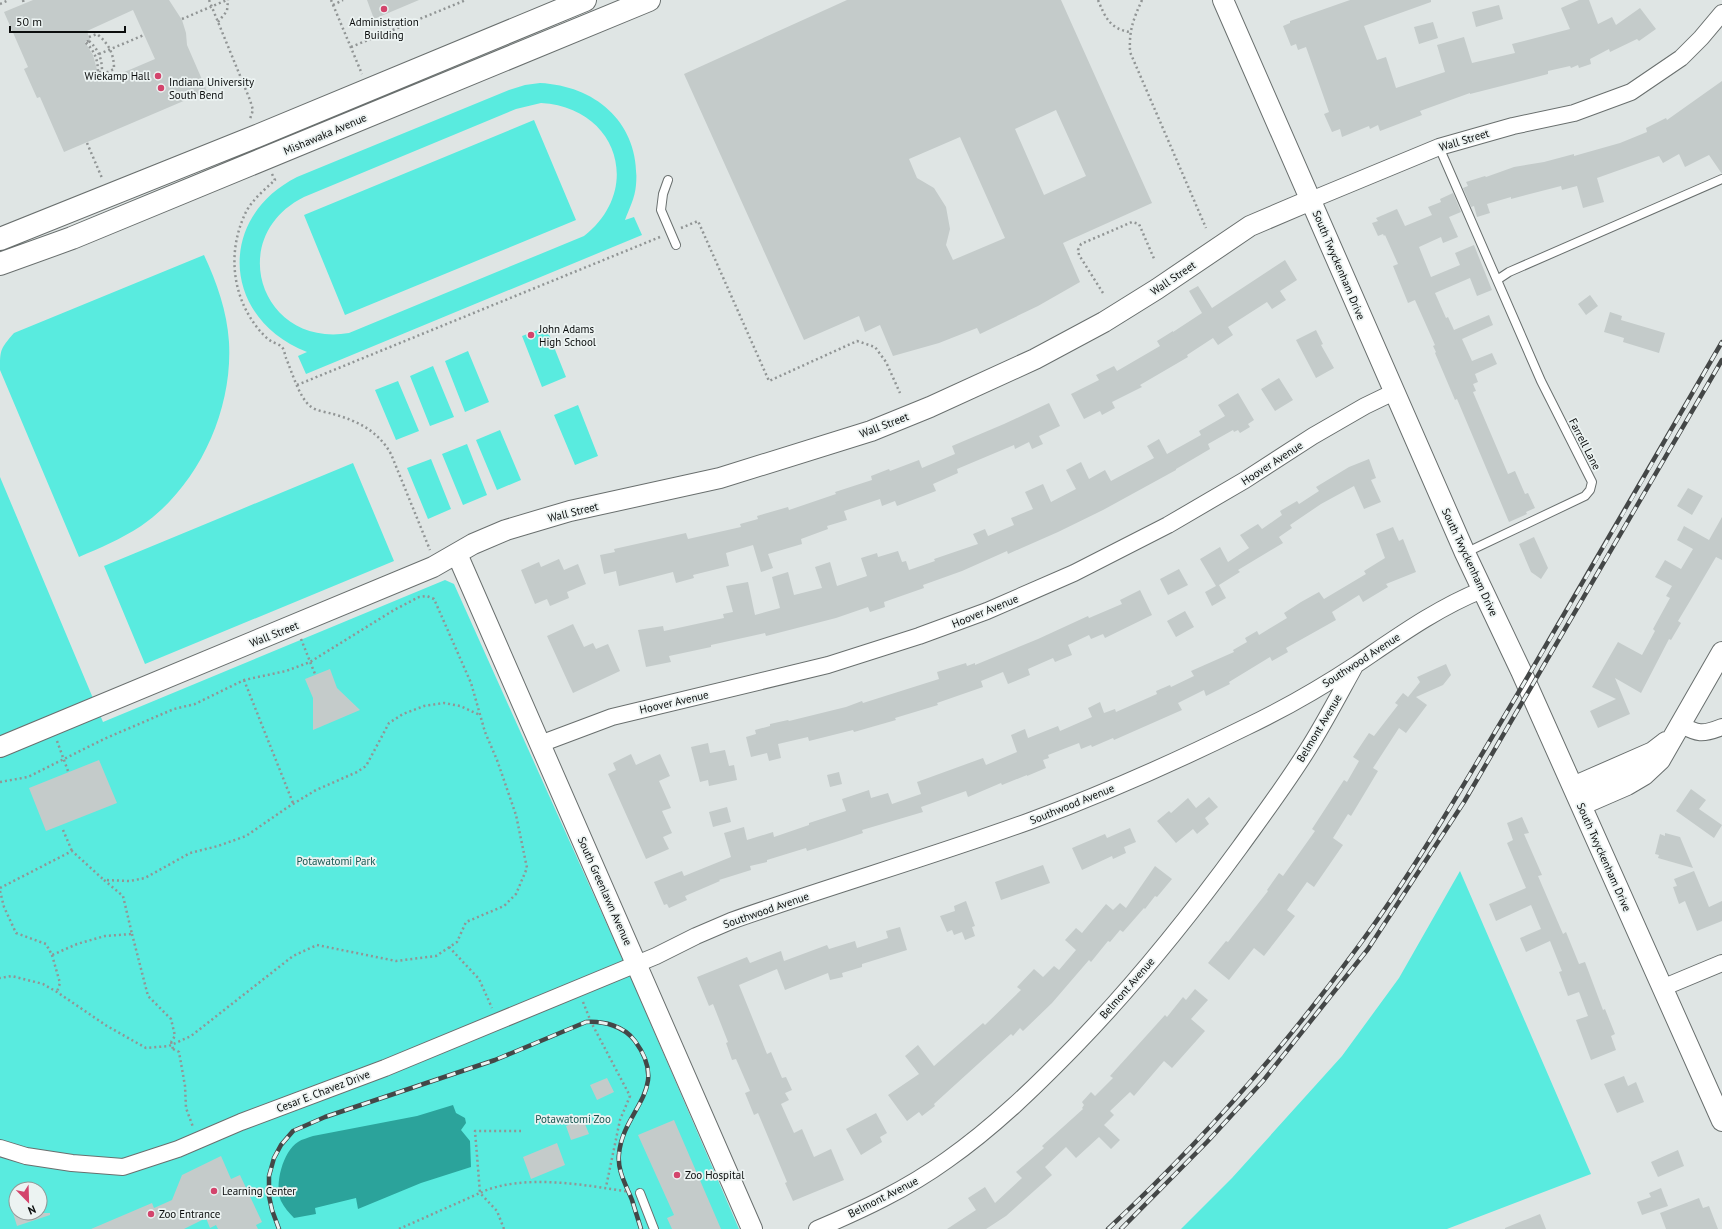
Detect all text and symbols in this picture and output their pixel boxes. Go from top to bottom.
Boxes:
marker: Administration Building [379,4,389,14]
scale bar [10,8,125,34]
text: 50 m [16,14,42,29]
place label: Administration Building [349,15,419,42]
place label: Wiekamp Hall [85,69,151,83]
marker: Wiekamp Hall [153,71,163,81]
place label: Indiana University South Bend [169,75,255,102]
marker: Indiana University South Bend [156,83,166,93]
street label: Mishawaka Avenue [281,110,369,158]
street label: Wall Street [1437,126,1491,154]
street label: South Twyckenham Drive [1310,208,1369,322]
street label: Wall Street [1148,258,1199,298]
place label: John Adams High School [538,322,597,349]
marker: John Adams High School [526,330,536,340]
street label: Wall Street [857,409,911,441]
street label: Farrell Lane [1566,416,1604,473]
street label: Hoover Avenue [1239,438,1306,488]
street label: Wall Street [546,499,600,525]
street label: South Twyckenham Drive [1439,506,1501,619]
street label: Hoover Avenue [950,591,1021,631]
street label: Wall Street [247,618,301,650]
street label: Southwood Avenue [1319,629,1403,690]
street label: Hoover Avenue [638,687,710,717]
street label: Belmont Avenue [1293,691,1345,764]
street label: Southwood Avenue [1028,780,1117,827]
street label: South Twyckenham Drive [1574,800,1634,914]
street label: South Greenlawn Avenue [575,834,635,948]
park label: Potawatomi Park [297,854,376,868]
street label: Southwood Avenue [721,889,811,931]
street label: Belmont Avenue [1097,954,1158,1022]
street label: Cesar E. Chavez Drive [274,1067,372,1115]
park label: Potawatomi Zoo [535,1112,611,1126]
place label: Zoo Hospital [685,1168,745,1182]
marker: Zoo Hospital [672,1170,682,1180]
street label: Belmont Avenue [846,1173,921,1221]
north arrow [8,1181,48,1221]
place label: Learning Center [222,1184,296,1198]
marker: Learning Center [209,1186,219,1196]
text: N [26,1202,38,1218]
place label: Zoo Entrance [159,1207,221,1221]
marker: Zoo Entrance [146,1209,156,1219]

